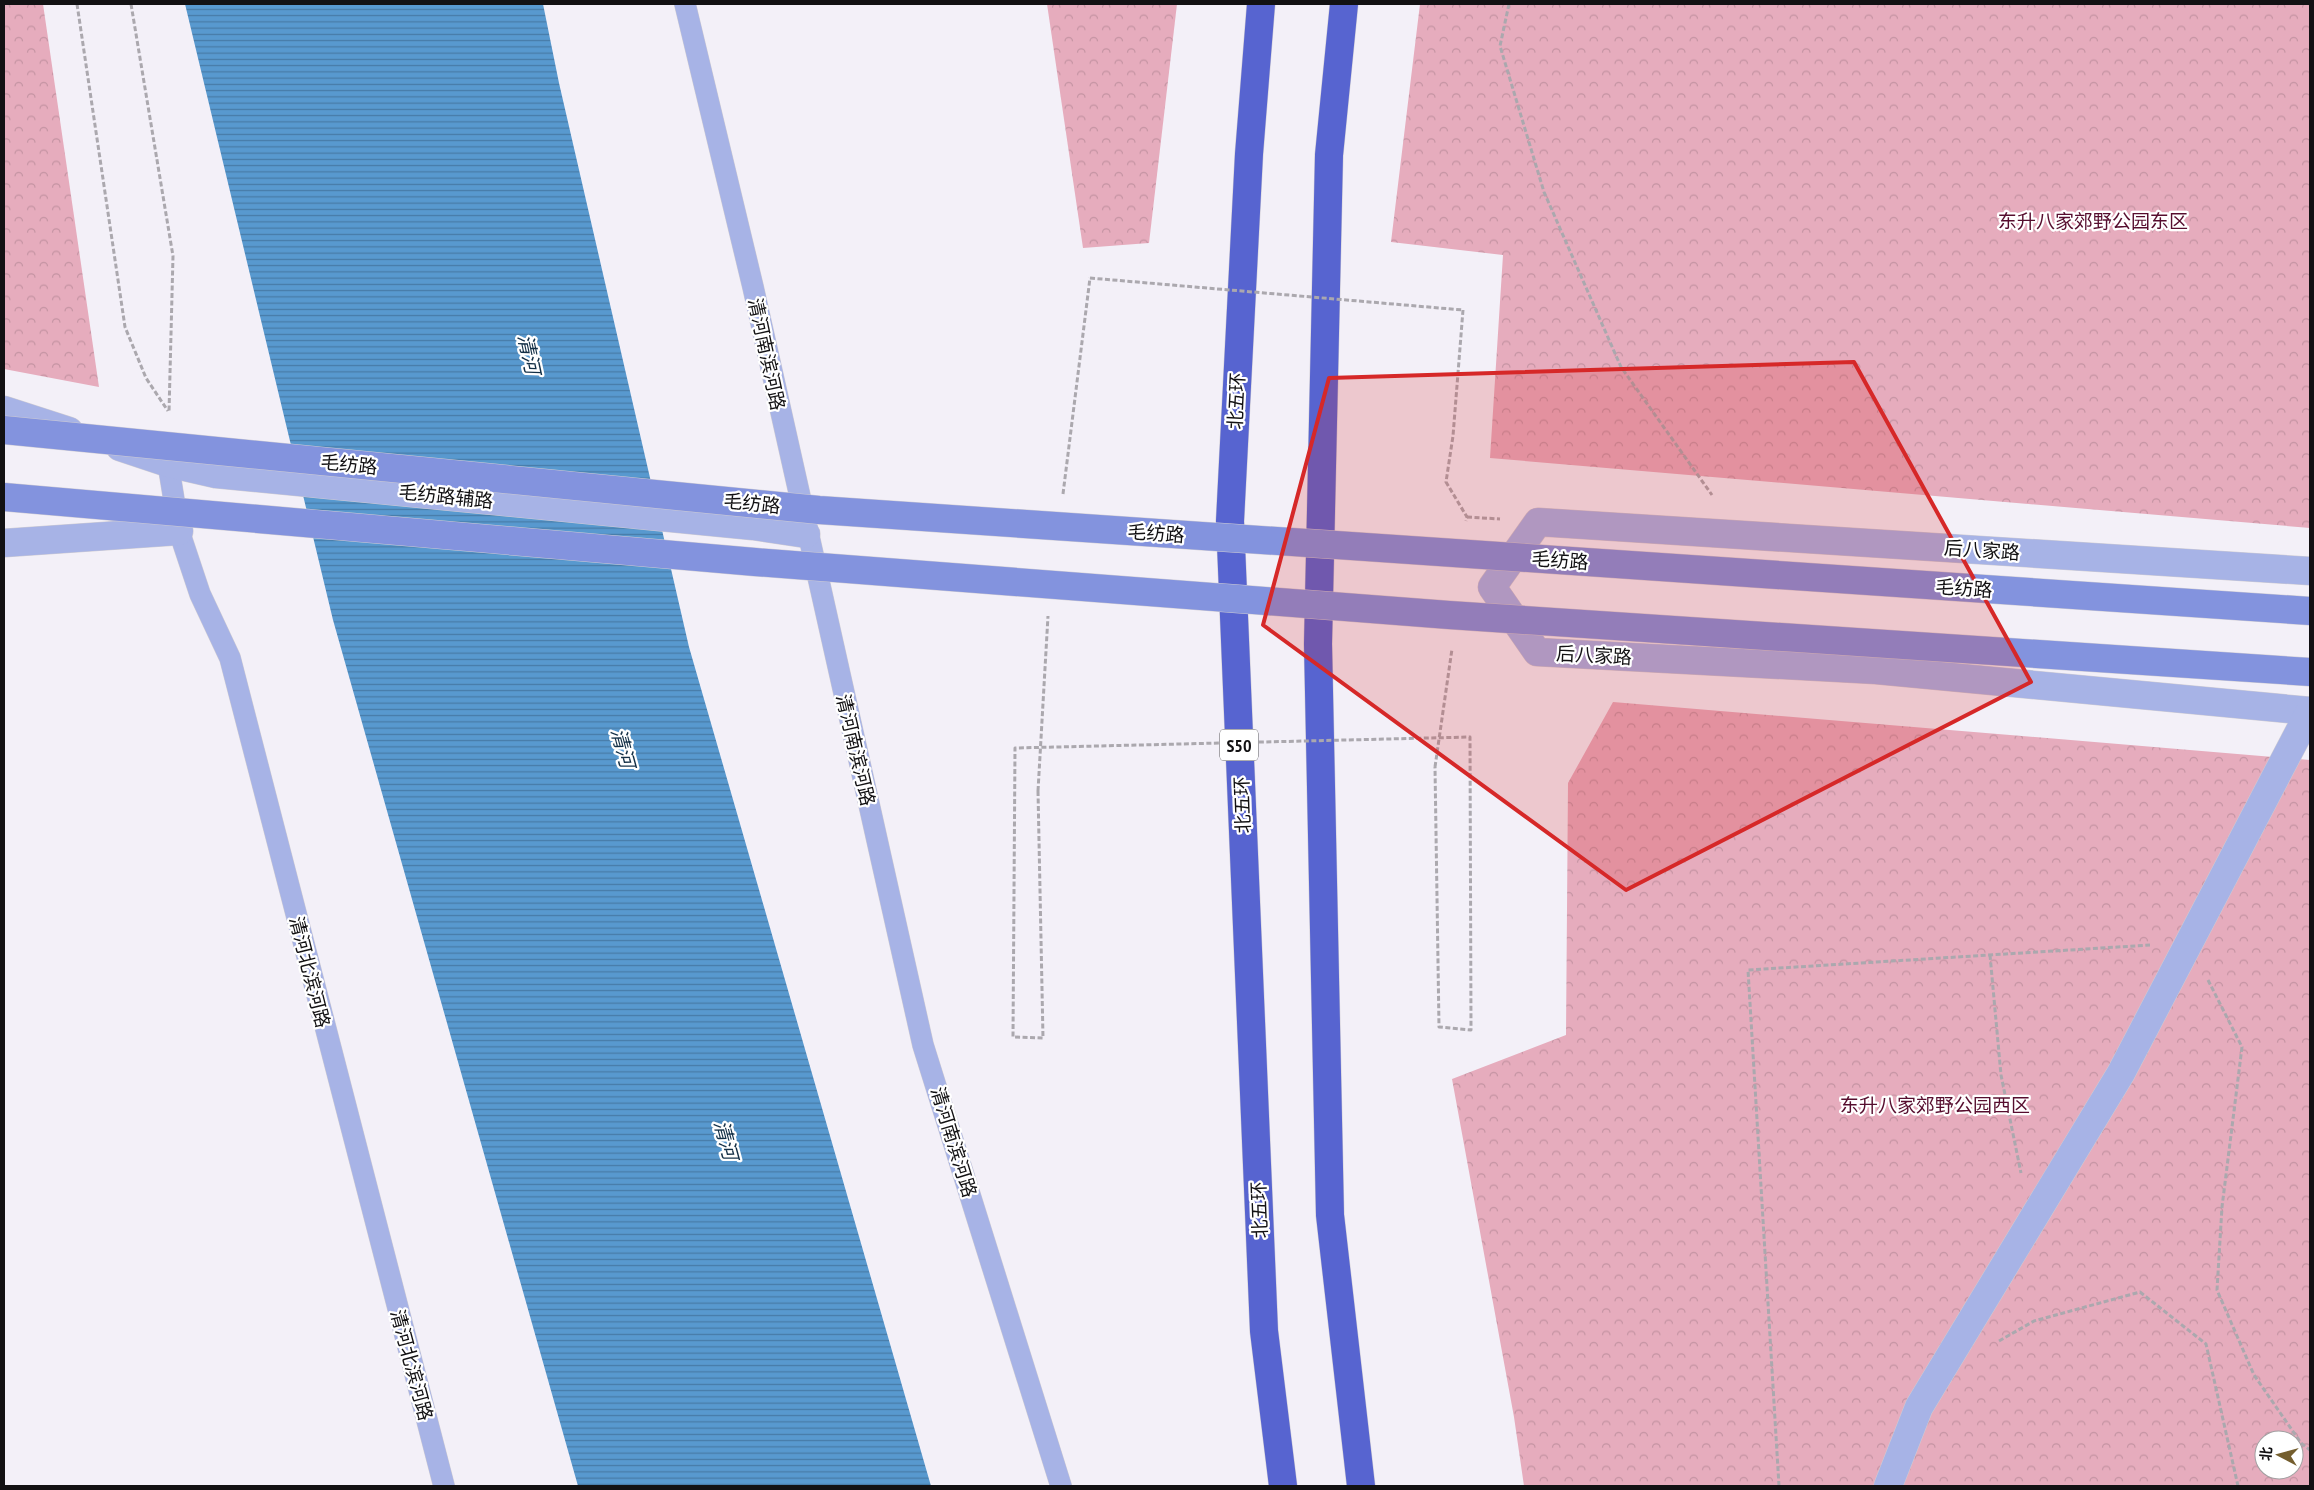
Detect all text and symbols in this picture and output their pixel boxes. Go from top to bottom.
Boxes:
park label: 东升八家郊野公园东区 [1998,209,2188,233]
street label: 清河南滨河路 [743,296,791,412]
water label: 清河 [512,332,547,380]
street label: 北五环 [1223,372,1249,430]
street label: 毛纺路 [319,449,379,479]
street label: 毛纺路辅路 [397,479,495,513]
street label: 毛纺路 [722,488,782,518]
street label: 毛纺路 [1127,519,1185,547]
street label: 后八家路 [1943,535,2021,565]
street label: 毛纺路 [1531,546,1589,574]
street label: 毛纺路 [1935,574,1993,602]
street label: 后八家路 [1555,641,1633,669]
street label: 清河南滨河路 [831,692,881,808]
water label: 清河 [605,725,642,775]
road number: S50 [1220,730,1258,760]
street label: 北五环 [1229,776,1255,834]
street label: 清河北滨河路 [285,914,335,1030]
street label: 清河南滨河路 [926,1084,982,1200]
park label: 东升八家郊野公园西区 [1840,1093,2030,1117]
water label: 清河 [708,1117,745,1167]
street label: 北五环 [1246,1181,1272,1239]
street label: 清河北滨河路 [386,1307,438,1423]
north arrow [2254,1430,2304,1480]
text: 北 [2256,1446,2276,1462]

